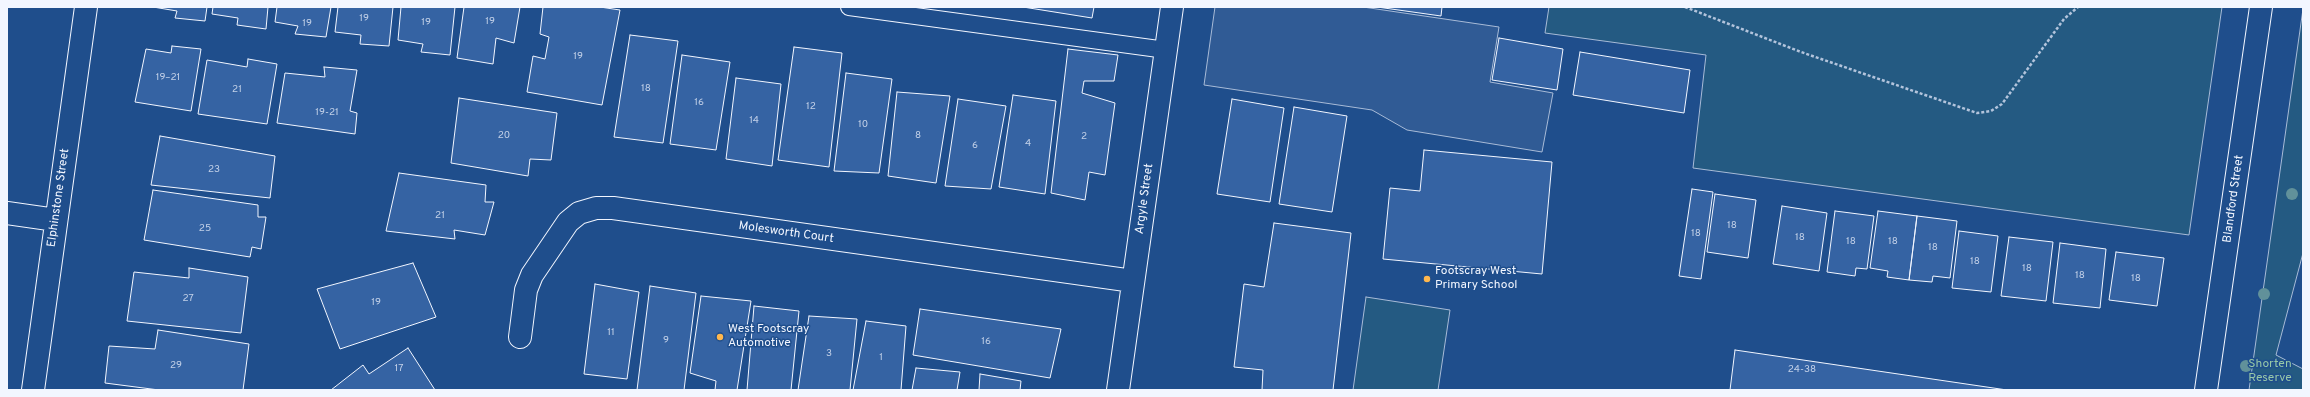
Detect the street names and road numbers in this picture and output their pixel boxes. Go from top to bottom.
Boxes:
street label: Elphinstone Street [45,148,73,248]
street label: Blandford Street [2221,154,2247,244]
street label: Argyle Street [1133,163,1157,235]
street label: Molesworth Court [738,219,834,247]

